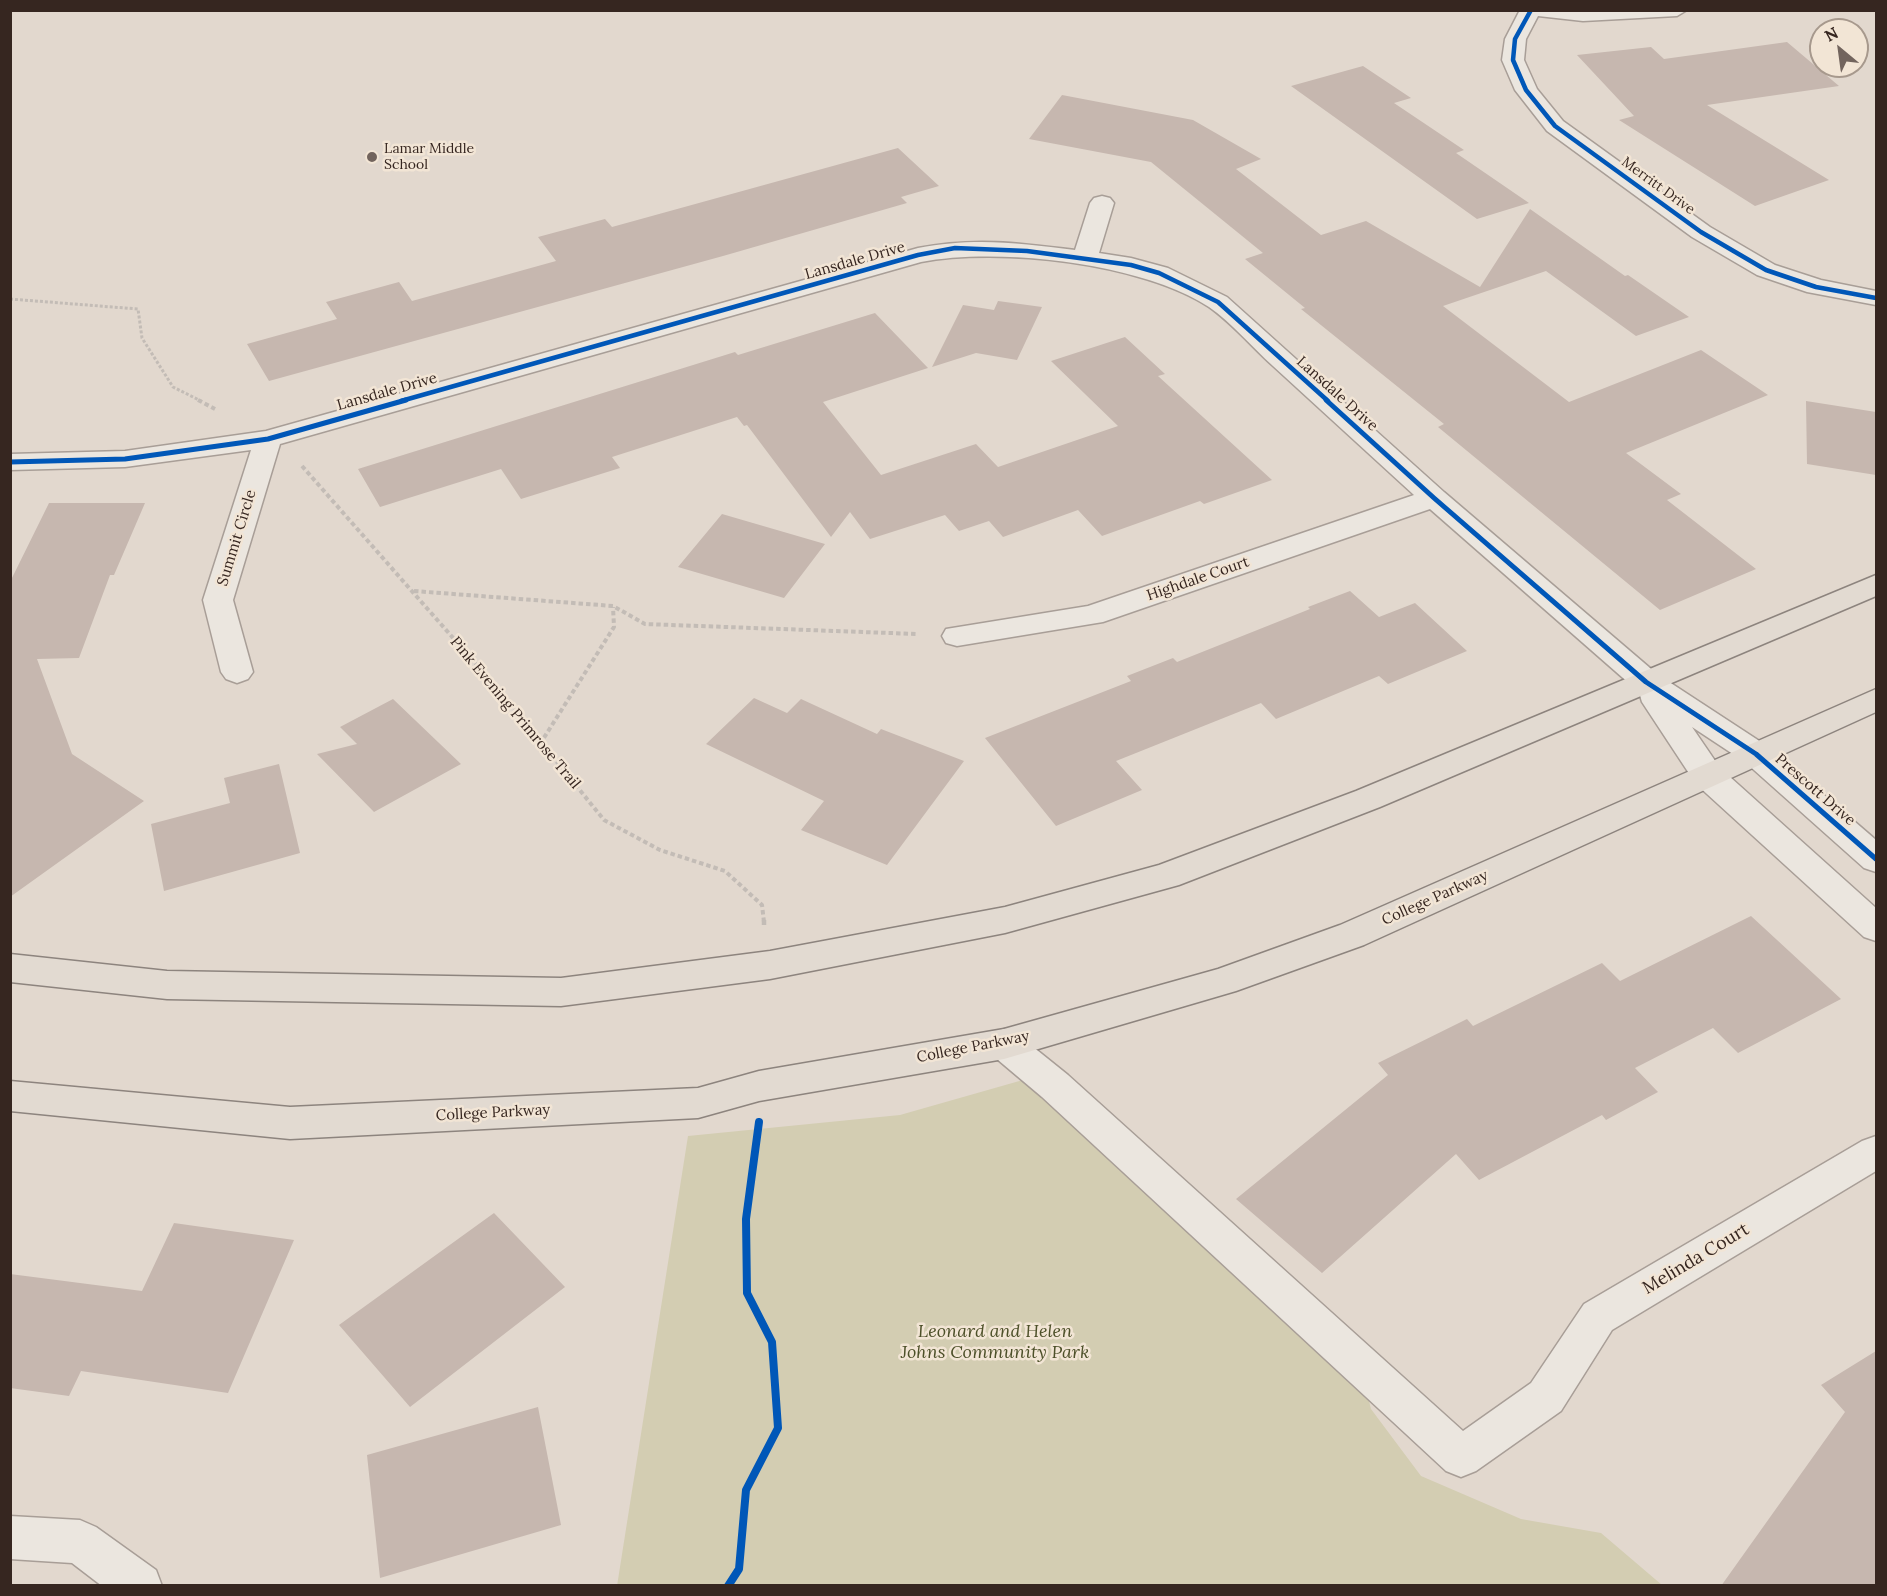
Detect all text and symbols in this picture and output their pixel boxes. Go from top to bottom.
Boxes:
north arrow [1809,18,1869,78]
text: N [1821,22,1842,46]
place label: Lamar Middle School [384,141,474,174]
marker: Lamar Middle School [365,150,379,164]
street label: Merritt Drive [1618,154,1698,218]
street label: Lansdale Drive [803,238,907,284]
street label: Lansdale Drive [1293,353,1381,435]
street label: Lansdale Drive [335,369,439,415]
street label: Summit Circle [214,488,260,588]
street label: Highdale Court [1145,553,1251,605]
street label: Pink Evening Primrose Trail [446,633,584,793]
street label: Prescott Drive [1771,750,1859,830]
street label: College Parkway [1379,867,1491,929]
street label: College Parkway [915,1027,1031,1067]
street label: College Parkway [435,1101,551,1125]
street label: Melinda Court [1639,1219,1753,1299]
park label: Leonard and Helen Johns Community Park [901,1321,1089,1364]

